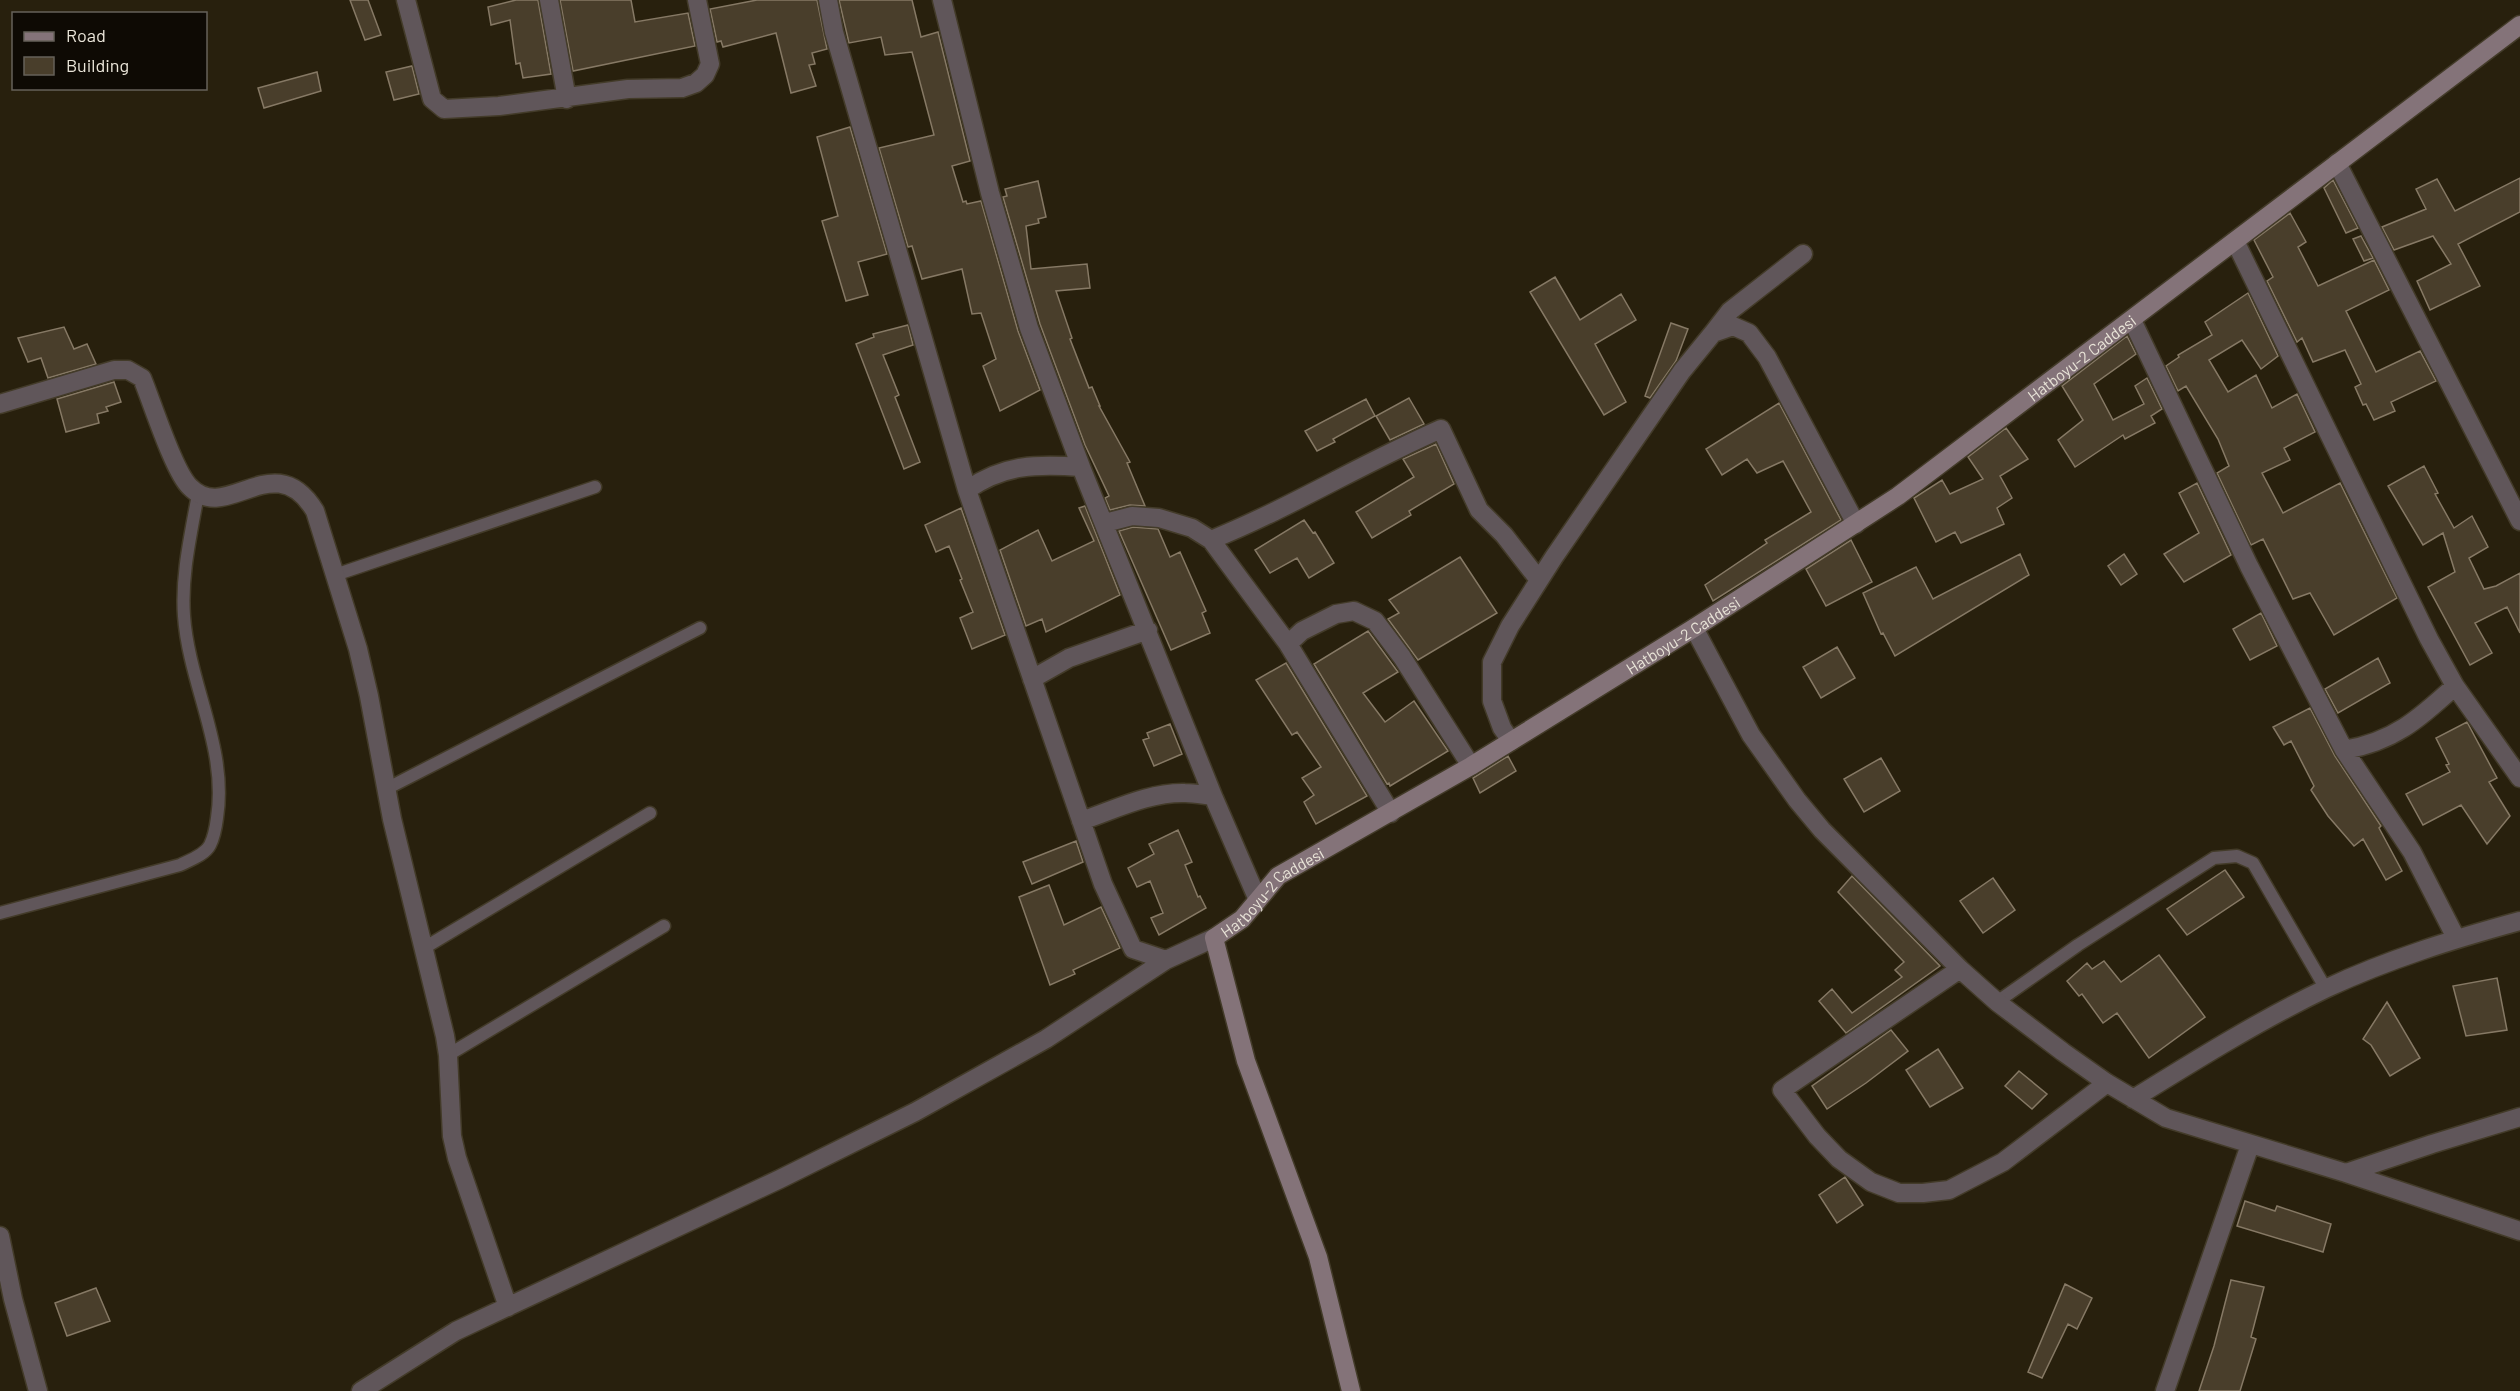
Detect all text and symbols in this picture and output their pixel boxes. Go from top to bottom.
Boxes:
legend [12,12,207,90]
text: Road [66,24,106,46]
text: Building [66,54,129,76]
street label: Hatboyu-2 Caddesi [2023,310,2139,404]
street label: Hatboyu-2 Caddesi [1622,592,1743,677]
street label: Hatboyu-2 Caddesi [1217,843,1327,940]

